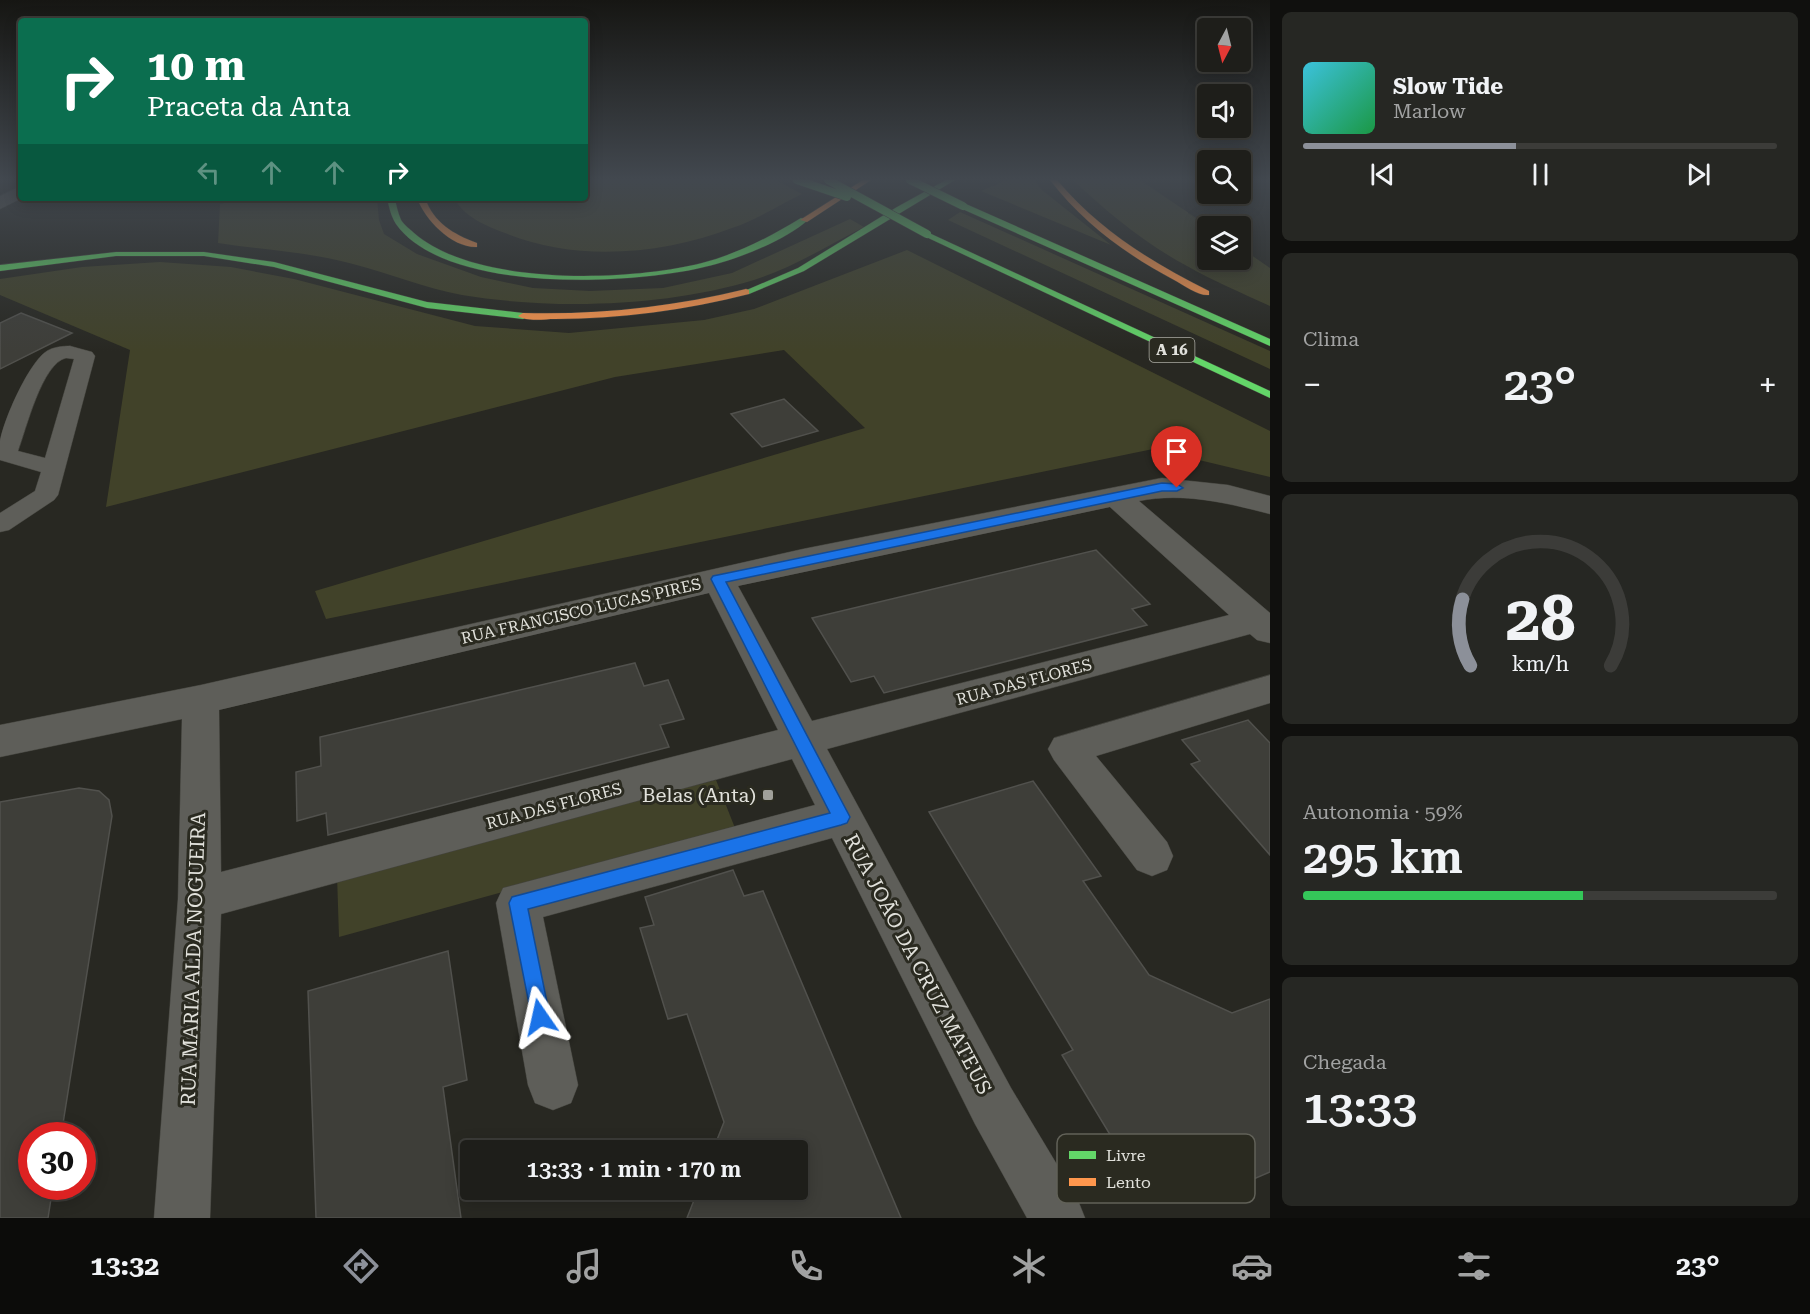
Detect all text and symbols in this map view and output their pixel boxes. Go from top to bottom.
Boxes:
north arrow [1197,18,1251,72]
map controls [1197,18,1251,270]
text: 10 m [147,41,245,90]
icon: right [48,42,126,120]
text: Slow Tide [1393,74,1503,99]
button: sound [1197,84,1251,138]
text: Praceta da Anta [147,91,351,123]
text: Marlow [1393,99,1466,123]
button: search [1197,150,1251,204]
icon: left [192,156,225,189]
icon: ahead [255,156,288,189]
icon: ahead [318,156,351,189]
icon: right [381,156,414,189]
icon: previous [1366,158,1399,191]
icon: pause [1524,158,1557,191]
icon: next [1682,158,1715,191]
button: layers [1197,216,1251,270]
text: Clima [1303,327,1359,351]
road number: A 16 [1150,338,1194,362]
text: 23° [1504,358,1576,411]
text: − [1303,365,1321,404]
text: + [1759,365,1777,404]
pin [1151,426,1202,488]
icon: arrive [1160,435,1193,468]
street label: RUA FRANCISCO LUCAS PIRES [459,574,703,648]
text: 28 [1505,582,1575,655]
text: km/h [1511,651,1569,676]
street label: RUA DAS FLORES [954,655,1094,709]
street label: RUA DAS FLORES [484,779,624,833]
place label: Belas (Anta) [642,783,756,807]
marker: Belas (Anta) [761,788,775,802]
text: Autonomia · 59% [1303,800,1463,824]
street label: RUA MARIA ALDA NOGUEIRA [176,812,210,1106]
street label: RUA JOÃO DA CRUZ MATEUS [839,830,997,1098]
text: 295 km [1303,831,1463,884]
position arrow [508,985,572,1049]
text: Chegada [1303,1050,1387,1074]
text: 13:33 [1303,1081,1417,1134]
speed limit sign: 30 [18,1122,96,1200]
legend [1057,1134,1255,1203]
text: Livre [1106,1146,1146,1165]
text: 13:33 · 1 min · 170 m [527,1157,741,1182]
text: Lento [1106,1173,1151,1192]
icon: directions [340,1245,382,1287]
icon: music [563,1245,605,1287]
icon: phone [785,1245,827,1287]
icon: climate [1008,1245,1050,1287]
icon: car [1231,1245,1273,1287]
icon: filters [1453,1245,1495,1287]
text: 13:32 [90,1250,159,1282]
text: 23° [1676,1250,1720,1282]

